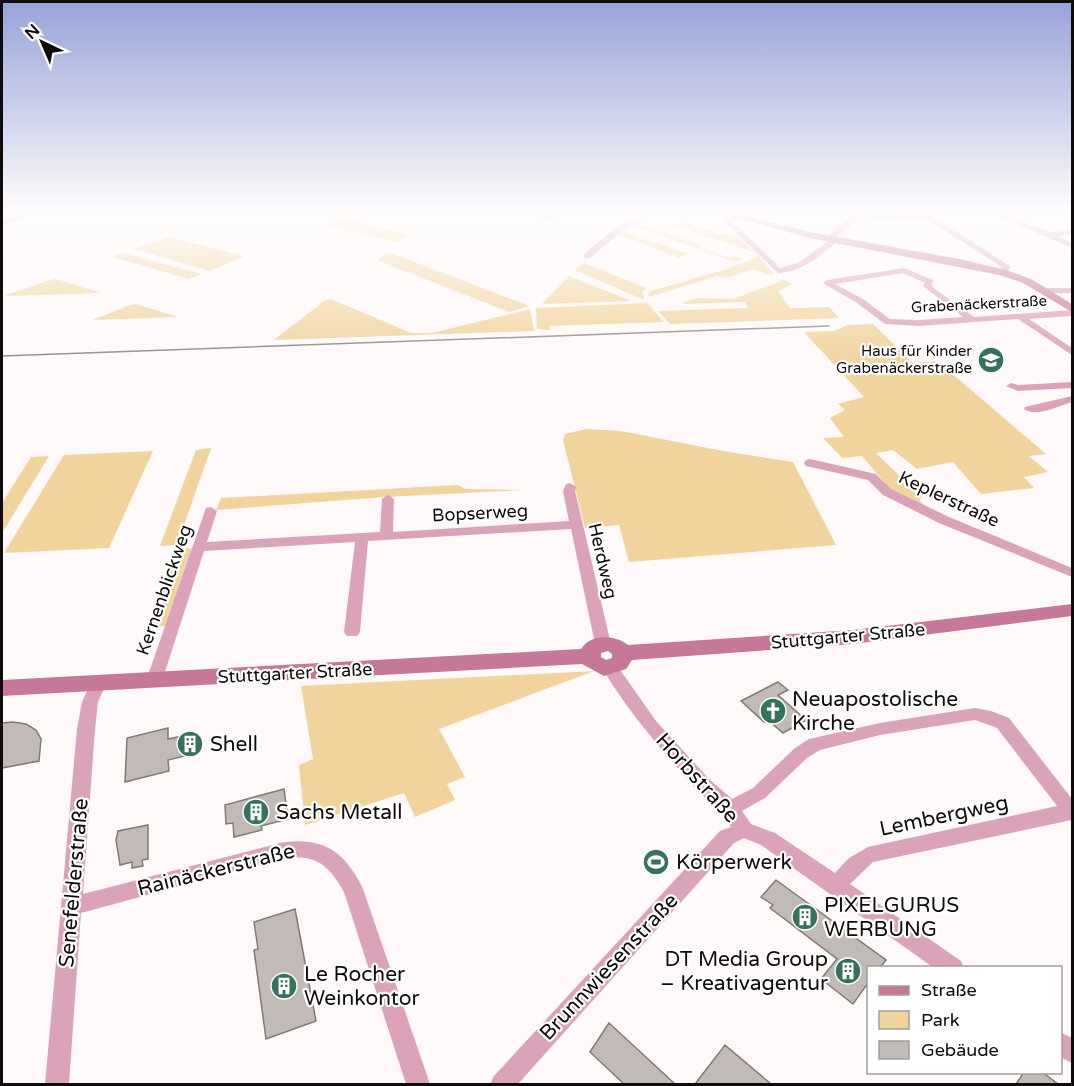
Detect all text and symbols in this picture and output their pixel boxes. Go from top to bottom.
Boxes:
north arrow [12,12,72,72]
text: N [21,20,44,44]
street label: Grabenäckerstraße [911,291,1047,317]
place label: Haus für Kinder Grabenäckerstraße [836,342,972,377]
school or university icon: Haus für Kinder Grabenäckerstraße [976,345,1006,375]
street label: Keplerstraße [895,466,1003,532]
street label: Bopserweg [431,500,529,526]
street label: Herdweg [584,521,622,601]
street label: Kernenblickweg [131,522,197,658]
street label: Stuttgarter Straße [770,618,926,654]
street label: Stuttgarter Straße [217,658,373,688]
place label: Neuapostolische Kirche [792,687,958,736]
church icon: Neuapostolische Kirche [758,696,788,726]
street label: Horbstraße [650,728,744,828]
building icon: Shell [175,729,205,759]
place label: Shell [210,732,258,757]
street label: Lembergweg [877,790,1011,842]
street label: Senefelderstraße [54,797,94,969]
building icon: Sachs Metall [241,797,271,827]
place label: Sachs Metall [276,800,402,825]
street label: Rainäckerstraße [135,838,297,902]
sports icon: Körperwerk [641,847,671,877]
place label: Körperwerk [676,850,792,875]
street label: Brunnwiesenstraße [535,888,684,1046]
place label: PIXELGURUS WERBUNG [824,893,959,942]
building icon: PIXELGURUS WERBUNG [790,902,820,932]
place label: DT Media Group – Kreativagentur [660,947,828,996]
building icon: DT Media Group – Kreativagentur [833,956,863,986]
place label: Le Rocher Weinkontor [304,962,419,1011]
legend [867,966,1062,1074]
building icon: Le Rocher Weinkontor [269,971,299,1001]
text: Straße [921,979,977,1001]
text: Park [921,1009,960,1031]
text: Gebäude [921,1039,999,1061]

